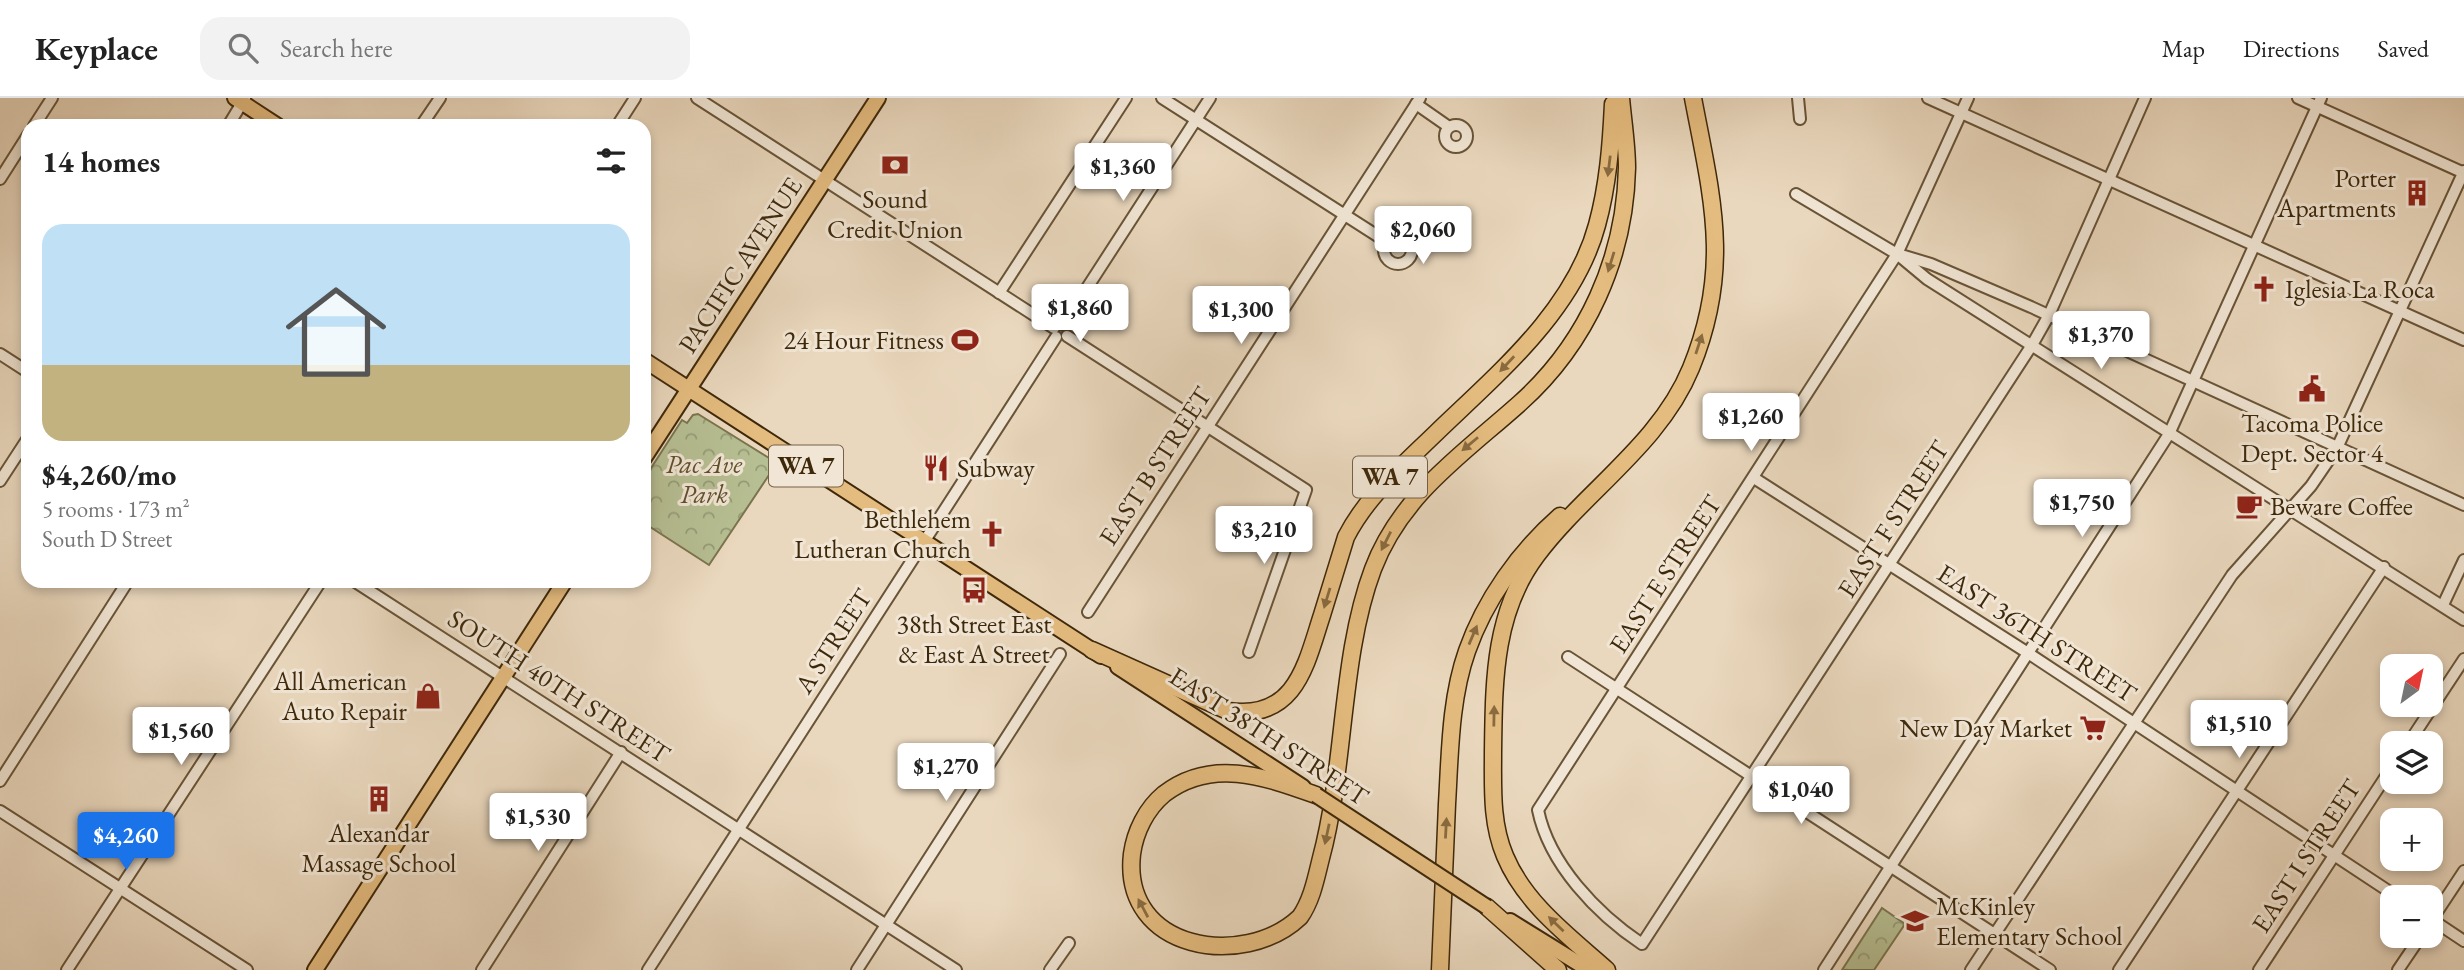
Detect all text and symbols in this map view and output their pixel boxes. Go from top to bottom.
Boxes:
search box [200,17,690,80]
text: Keyplace [35,27,158,70]
icon: search [224,29,262,67]
text: Search here [280,31,393,65]
text: Map [2162,33,2205,64]
text: Directions [2243,33,2340,64]
text: Saved [2378,33,2429,64]
text: 14 homes [42,142,160,181]
icon: filters [592,142,630,180]
pin: $1,360 [1066,144,1180,203]
bank icon: Sound Credit Union [880,150,910,180]
text: $1,360 [1091,151,1155,181]
one-way arrow [1603,155,1614,177]
place label: Porter Apartments [2276,161,2396,225]
street label: PACIFIC AVENUE [670,170,810,360]
building icon: Porter Apartments [2402,178,2432,208]
place label: Sound Credit Union [827,182,963,246]
pin: $2,060 [1366,206,1480,266]
text: $2,060 [1391,214,1455,244]
one-way arrow [1605,252,1615,273]
icon: home [273,269,399,395]
place label: Iglesia La Roca [2285,272,2435,306]
church icon: Iglesia La Roca [2249,274,2279,304]
pin: $1,860 [1023,285,1137,344]
pin: $1,300 [1184,286,1298,346]
text: $1,860 [1048,292,1112,322]
text: $1,300 [1209,294,1273,324]
pin: $1,370 [2044,312,2158,371]
text: $1,370 [2069,319,2133,349]
place label: 24 Hour Fitness [784,323,944,357]
sports icon: 24 Hour Fitness [950,325,980,355]
one-way arrow [1694,334,1705,355]
one-way arrow [1499,355,1515,372]
public building icon: Tacoma Police Dept. Sector 4 [2297,374,2327,404]
street label: EAST B STREET [1091,380,1219,552]
pin: $1,260 [1694,394,1808,453]
text: $1,260 [1719,401,1783,431]
place label: Tacoma Police Dept. Sector 4 [2241,406,2384,470]
street label: EAST F STREET [1830,433,1957,604]
one-way arrow [1462,436,1479,451]
road number: WA 7 [769,446,843,486]
park label: Pac Ave Park [666,447,743,511]
place label: Subway [957,451,1035,485]
restaurant icon: Subway [921,453,951,483]
text: $4,260/mo [42,455,176,494]
road number: WA 7 [1353,456,1427,498]
pin: $1,750 [2025,480,2139,539]
text: $1,750 [2050,487,2114,517]
street label: EAST E STREET [1601,488,1729,660]
place label: Beware Coffee [2270,489,2413,523]
cafe icon: Beware Coffee [2234,491,2264,521]
text: 5 rooms · 173 m² [42,494,190,524]
place label: Bethlehem Lutheran Church [794,502,971,566]
pin: $3,210 [1207,506,1321,566]
text: $3,210 [1232,514,1296,544]
church icon: Bethlehem Lutheran Church [977,519,1007,549]
text: South D Street [42,524,172,554]
one-way arrow [1381,531,1392,551]
street label: EAST 36TH STREET [1931,556,2144,710]
bus stop icon: 38th Street East & East A Street [959,575,989,605]
street label: A STREET [786,582,880,701]
one-way arrow [1321,588,1332,609]
street label: SOUTH 40TH STREET [441,601,677,771]
place label: 38th Street East & East A Street [897,607,1052,671]
one-way arrow [1468,625,1479,646]
north arrow [2380,654,2443,718]
map controls [2380,654,2443,948]
street label: EAST 38TH STREET [1163,659,1376,813]
place label: All American Auto Repair [273,664,407,728]
shop icon: All American Auto Repair [413,681,443,711]
pin: $1,510 [2182,700,2296,760]
one-way arrow [1488,705,1500,727]
pin: $1,560 [124,708,238,767]
text: $1,510 [2207,708,2271,738]
place label: New Day Market [1899,711,2072,745]
supermarket icon: New Day Market [2078,713,2108,743]
text: $1,560 [149,715,213,745]
button: layers [2380,731,2443,794]
pin: $1,270 [889,744,1003,803]
text: $1,270 [914,751,978,781]
pin: $1,040 [1744,766,1858,826]
street label: EAST I STREET [2244,772,2369,939]
text: $1,040 [1769,774,1833,804]
building icon: Alexandar Massage School [364,784,394,814]
pin: $1,530 [481,794,595,853]
text: $1,530 [506,801,570,831]
button: + [2380,808,2443,871]
pin: $4,260 [69,812,183,872]
place label: Alexandar Massage School [302,816,456,880]
one-way arrow [1441,817,1452,839]
text: $4,260 [94,820,158,850]
one-way arrow [1321,823,1332,845]
button: − [2380,885,2443,948]
place label: McKinley Elementary School [1936,889,2123,953]
one-way arrow [1137,899,1149,918]
school or university icon: McKinley Elementary School [1900,906,1930,936]
one-way arrow [1548,917,1565,933]

